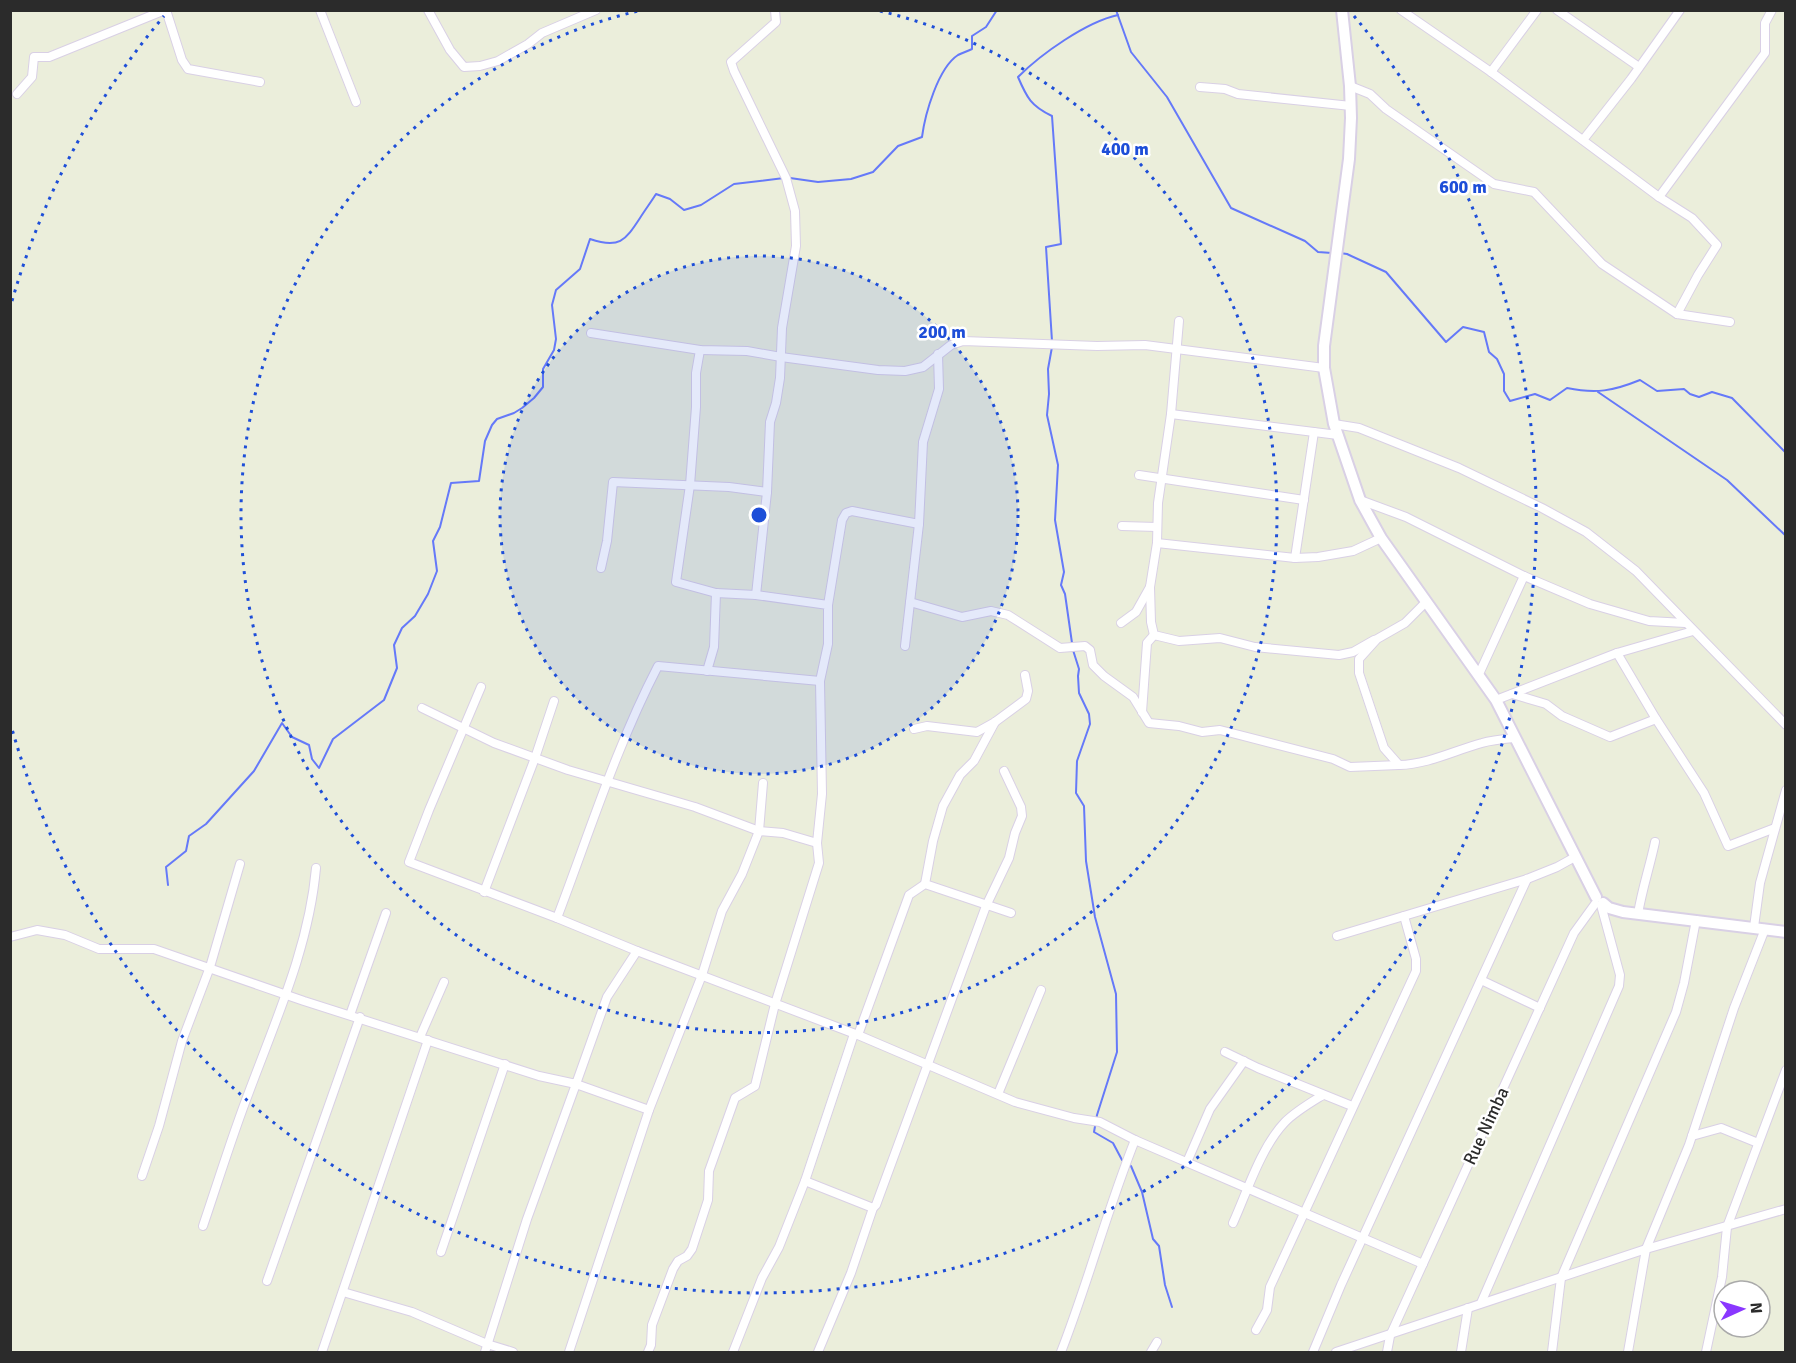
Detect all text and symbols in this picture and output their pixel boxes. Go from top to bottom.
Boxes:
text: 400 m [1101,138,1149,160]
text: 600 m [1439,176,1487,198]
text: 200 m [918,321,966,343]
centre of rings [749,505,769,525]
street label: Rue Nimba [1458,1084,1514,1168]
north arrow [1712,1279,1772,1339]
text: N [1746,1302,1766,1314]

